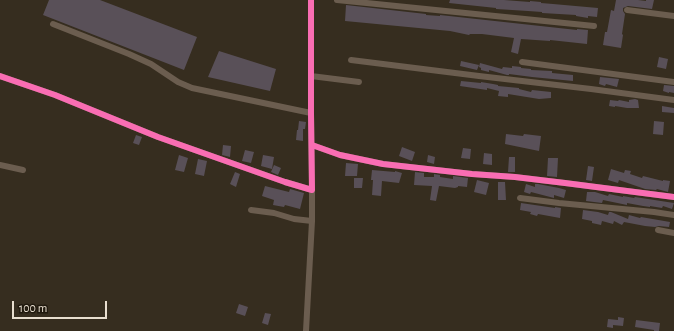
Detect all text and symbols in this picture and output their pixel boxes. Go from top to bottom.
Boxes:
scale bar [14,293,109,319]
text: 100 m [19,302,47,314]

